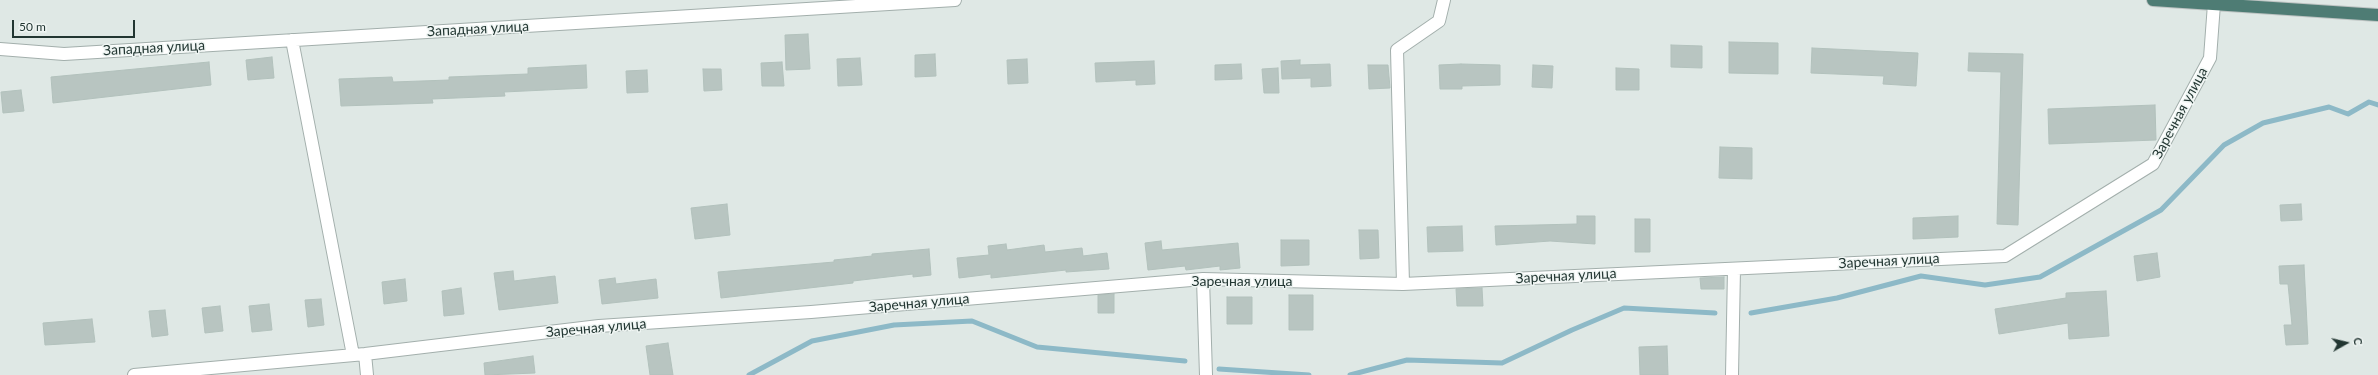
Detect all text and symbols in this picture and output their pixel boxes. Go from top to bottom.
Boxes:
scale bar [14,12,137,38]
street label: Западная улица [427,18,529,40]
text: 50 m [19,19,46,34]
street label: Западная улица [103,37,205,59]
street label: Заречная улица [2149,65,2211,161]
street label: Заречная улица [1838,250,1940,272]
street label: Заречная улица [1515,265,1617,287]
street label: Заречная улица [1192,273,1292,289]
street label: Заречная улица [868,290,970,316]
street label: Заречная улица [545,315,647,341]
north arrow [2326,323,2366,363]
text: С [2351,337,2365,346]

